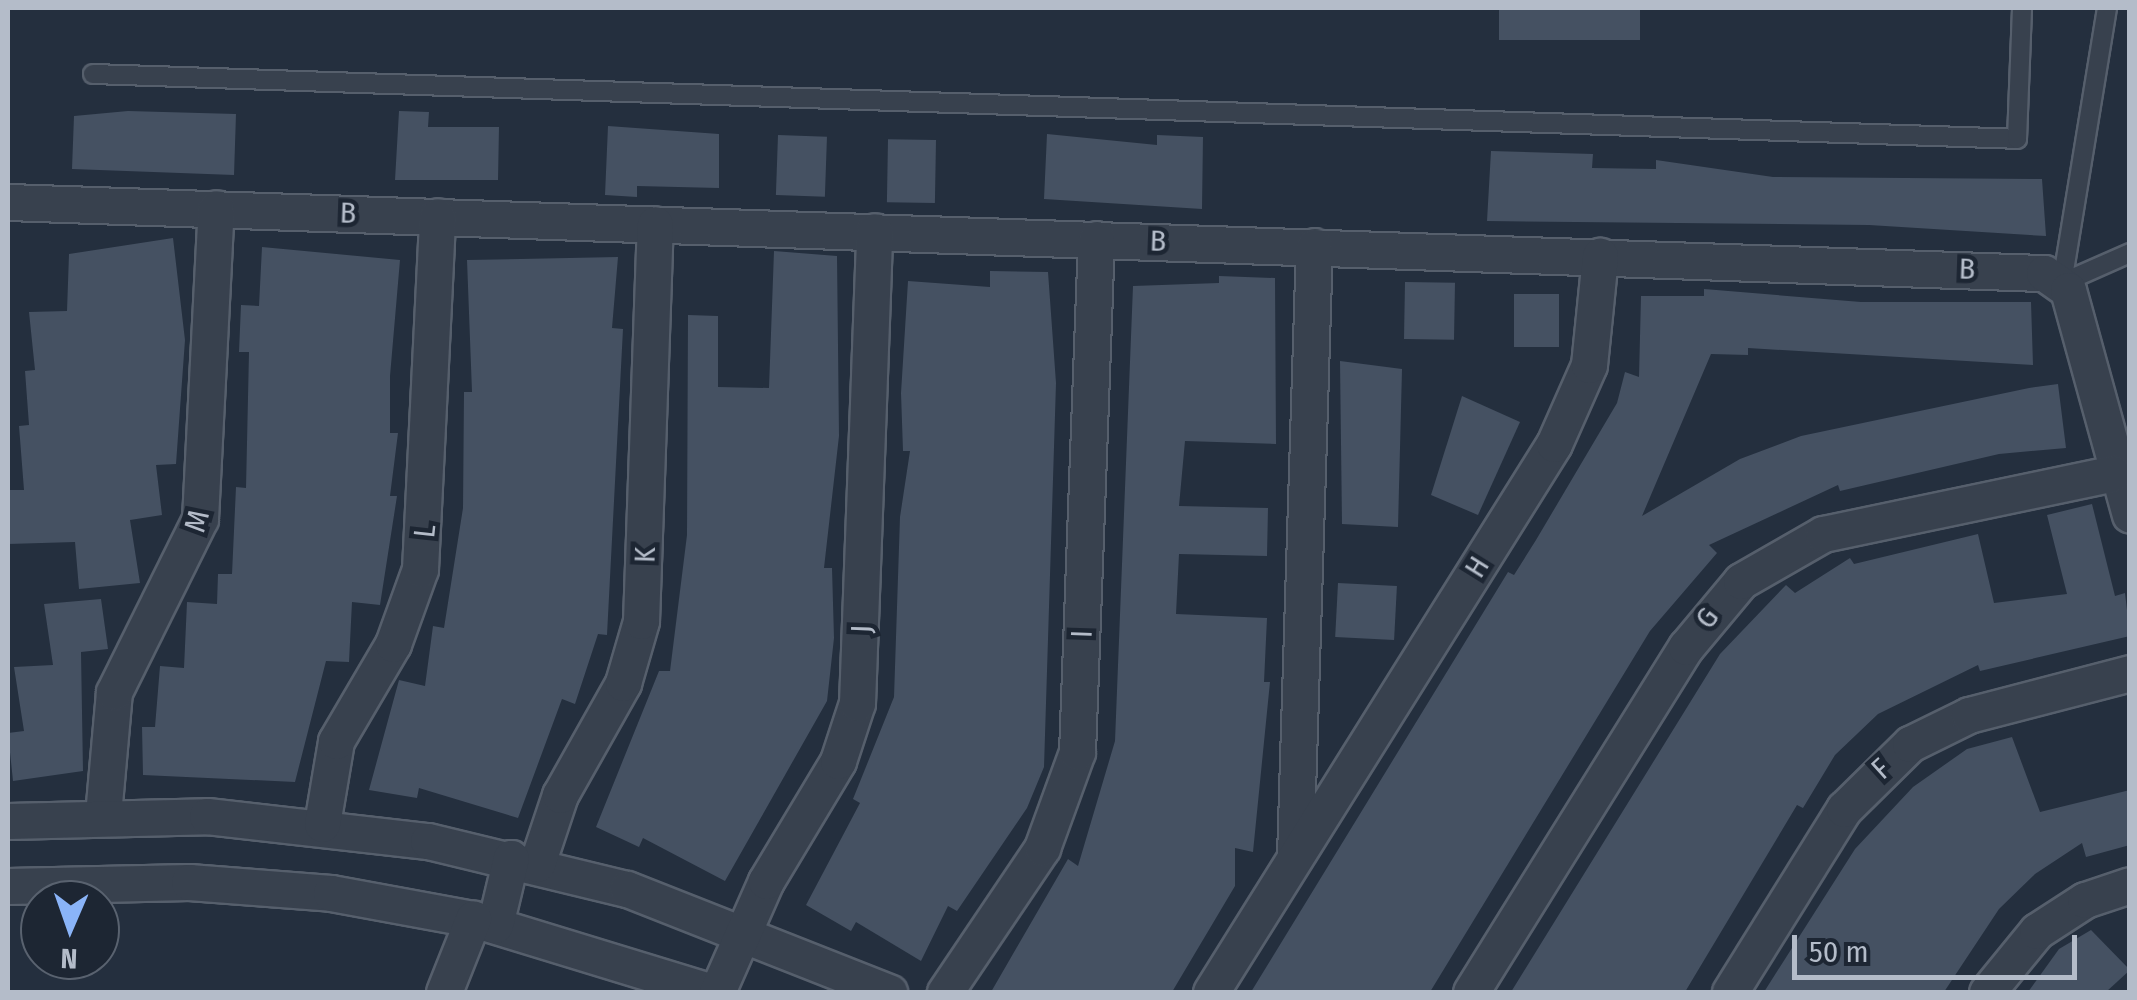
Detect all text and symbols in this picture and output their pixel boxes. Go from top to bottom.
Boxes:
street label: B [339,195,357,231]
street label: B [1149,223,1167,259]
street label: B [1958,251,1976,287]
street label: M [177,506,217,536]
street label: L [406,523,444,539]
street label: K [627,546,663,564]
street label: H [1457,550,1497,584]
street label: G [1688,600,1726,636]
street label: J [844,624,880,634]
street label: I [1064,629,1100,639]
street label: F [1864,751,1898,787]
north arrow [20,880,120,980]
scale bar [1797,915,2082,977]
text: 50 m [1809,934,1869,970]
text: N [60,942,78,975]

